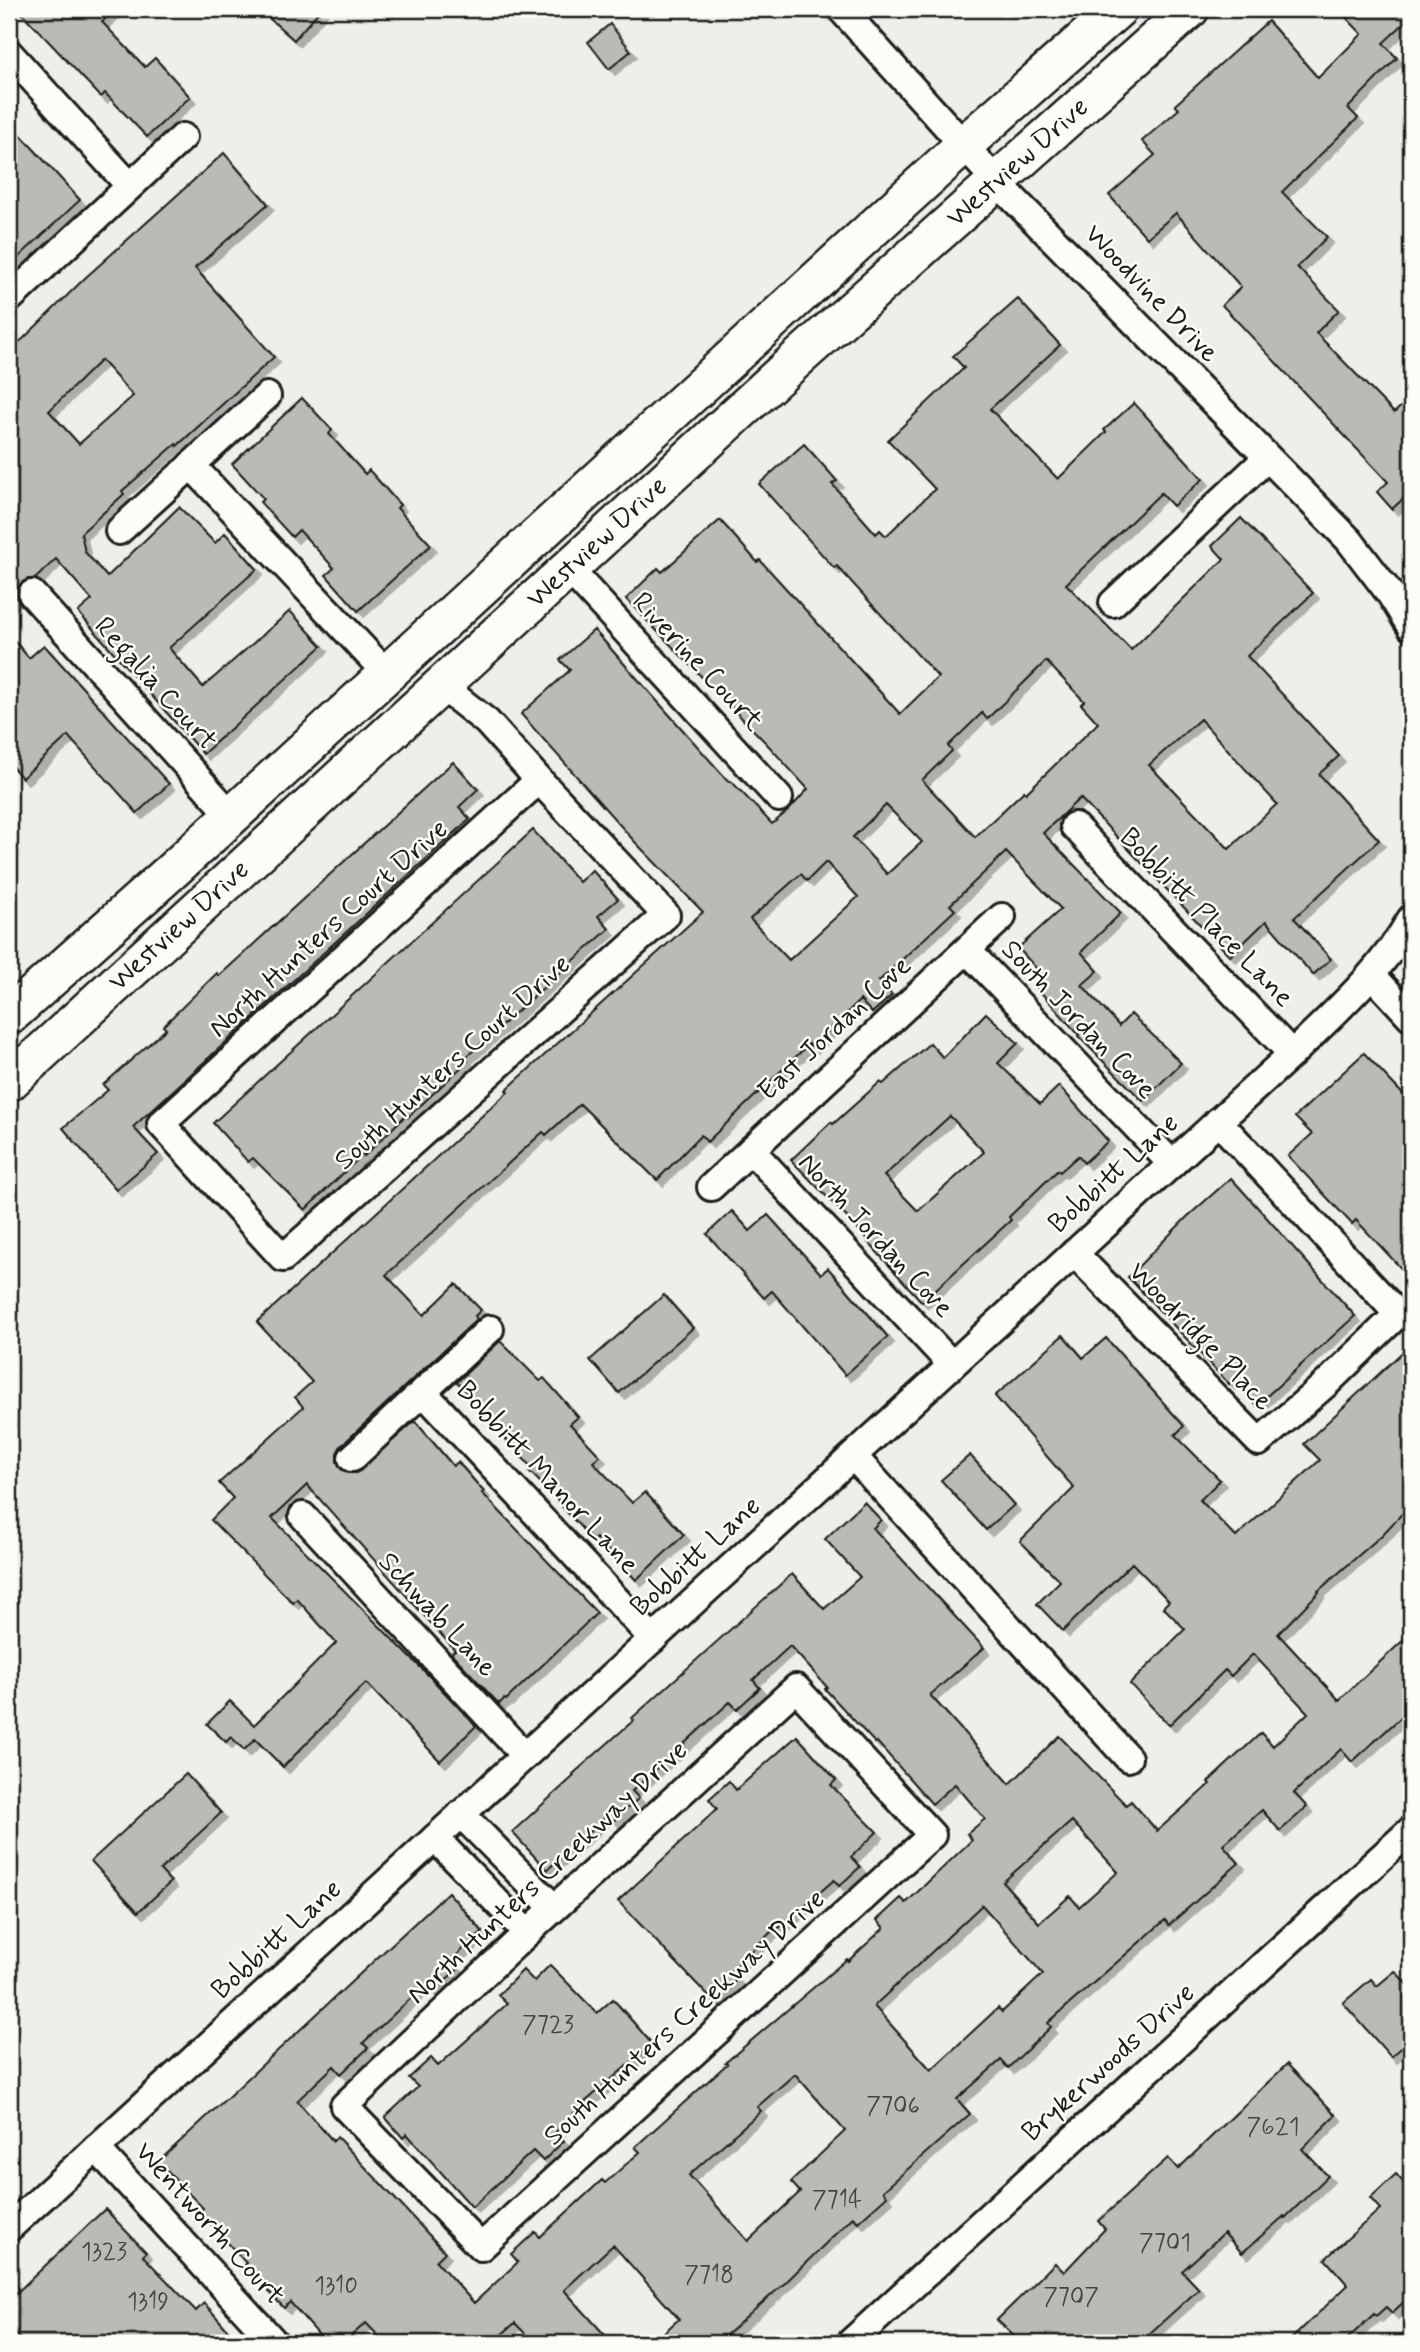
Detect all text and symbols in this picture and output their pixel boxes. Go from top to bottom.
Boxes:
street label: Westview Drive [939,89,1097,236]
street label: Woodvine Drive [1075,217,1227,371]
street label: Westview Drive [519,468,676,617]
street label: Riverine Court [623,585,771,740]
street label: Regalia Court [83,609,225,761]
street label: North Hunters Court Drive [201,811,457,1047]
street label: Bobbitt Place Lane [1111,820,1301,1016]
street label: Westview Drive [101,852,258,1000]
street label: South Jordan Cove [992,932,1164,1108]
street label: South Hunters Court Drive [327,947,579,1179]
street label: East Jordan Cove [750,948,920,1110]
street label: Bobbitt Lane [1041,1106,1187,1242]
street label: North Jordan Cove [789,1146,961,1326]
street label: Woodridge Place [1117,1254,1281,1422]
street label: Bobbitt Manor Lane [447,1373,647,1583]
street label: Bobbitt Lane [623,1489,769,1625]
street label: Schwab Lane [369,1544,505,1686]
street label: North Hunters Creekway Drive [400,1733,696,2013]
street label: Bobbitt Lane [204,1872,350,2008]
street label: South Hunters Creekway Drive [536,1881,834,2155]
street label: Brykerwoods Drive [1014,1975,1204,2151]
house number: 7723 [522,2010,574,2041]
house number: 7706 [866,2091,920,2122]
house number: 7621 [1247,2112,1299,2143]
street label: Wentworth Court [126,2135,292,2313]
house number: 7714 [812,2185,862,2216]
house number: 7701 [1139,2228,1191,2259]
house number: 1323 [81,2237,127,2268]
house number: 7718 [684,2260,734,2291]
house number: 1310 [314,2271,358,2302]
house number: 7707 [1043,2282,1099,2313]
house number: 1319 [127,2287,169,2318]

